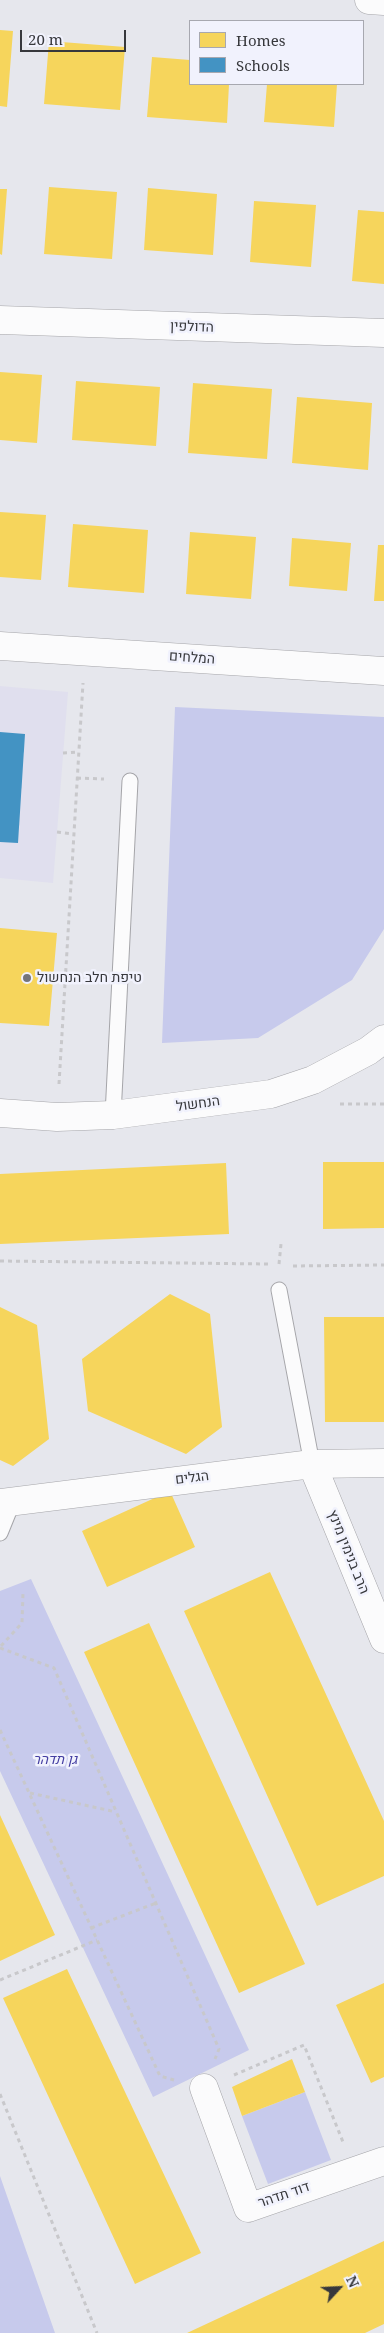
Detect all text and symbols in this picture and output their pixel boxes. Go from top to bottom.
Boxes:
scale bar [22,20,129,52]
legend [189,20,364,85]
text: 20 m [28,29,63,49]
text: Homes [236,30,286,50]
text: Schools [236,55,290,75]
street label: הדולפין [170,318,214,336]
street label: המלחים [169,648,215,668]
place label: טיפת חלב הנחשול [37,970,142,986]
marker: טיפת חלב הנחשול [21,972,33,984]
street label: הנחשול [175,1093,221,1115]
street label: הגלים [174,1468,210,1488]
street label: הרב בנימין מינץ [323,1507,373,1597]
park label: גן תדהר [33,1752,77,1768]
street label: דוד תדהר [256,2178,312,2212]
north arrow [314,2263,364,2313]
text: N [342,2272,364,2290]

